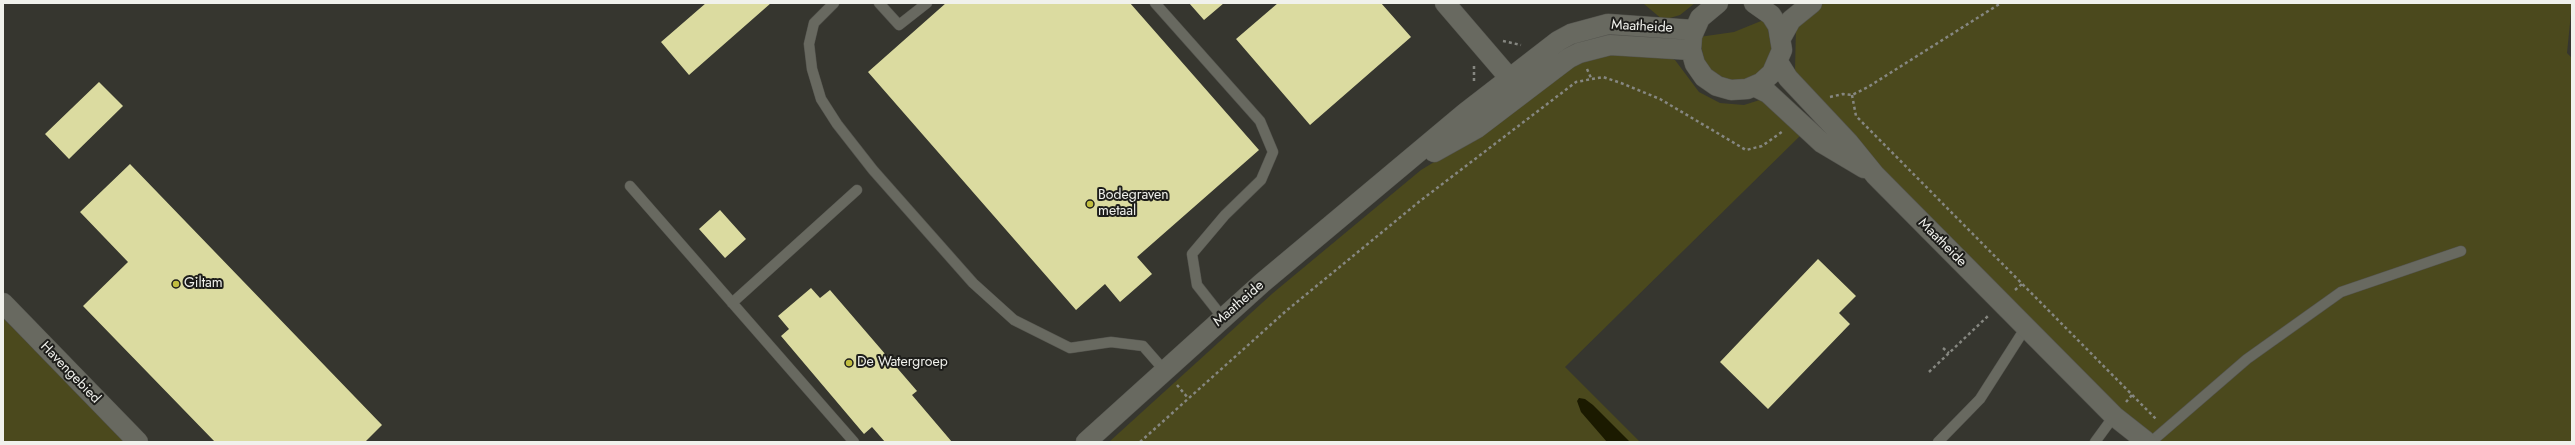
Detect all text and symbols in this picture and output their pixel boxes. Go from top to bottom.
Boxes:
street label: Maatheide [1611,17,1673,37]
place label: Bodegraven metaal [1098,188,1169,220]
marker: Bodegraven metaal [1085,199,1095,209]
street label: Maatheide [1914,215,1970,271]
place label: Giltam [184,276,223,292]
street label: Maatheide [1210,277,1268,331]
marker: Giltam [171,279,181,289]
street label: Havengebied [36,339,104,407]
place label: De Watergroep [857,355,948,371]
marker: De Watergroep [844,358,854,368]

